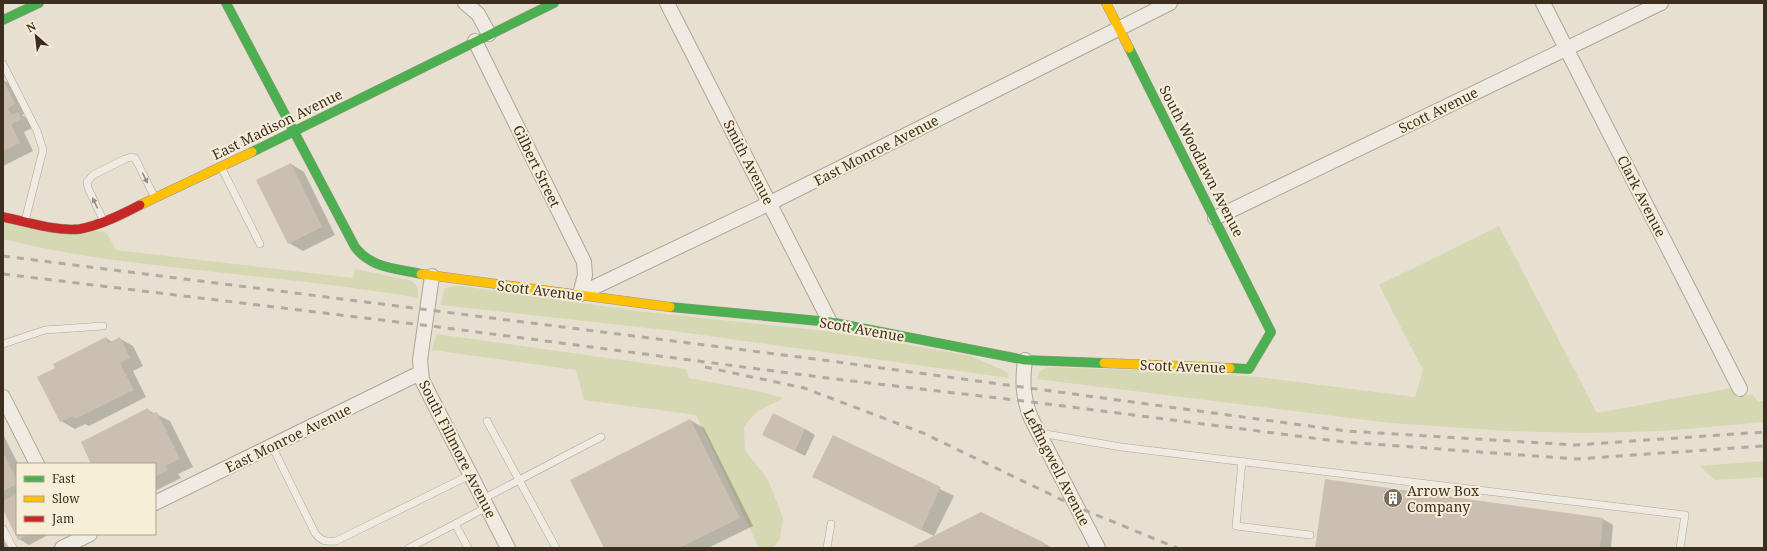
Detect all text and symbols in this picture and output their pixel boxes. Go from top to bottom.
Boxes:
north arrow [16,16,56,56]
text: N [24,18,39,35]
street label: South Woodlawn Avenue [1155,82,1249,240]
street label: Scott Avenue [1395,83,1481,137]
street label: East Madison Avenue [209,84,345,164]
street label: East Monroe Avenue [810,110,942,190]
street label: Smith Avenue [719,116,779,208]
street label: Gilbert Street [509,122,565,210]
street label: Clark Avenue [1613,152,1671,240]
one-way arrow [142,172,148,183]
one-way arrow [92,197,98,208]
street label: Scott Avenue [496,275,584,305]
street label: Scott Avenue [818,312,906,346]
street label: Scott Avenue [1140,355,1226,377]
street label: South Fillmore Avenue [415,377,501,521]
street label: East Monroe Avenue [222,399,354,477]
street label: Leffingwell Avenue [1019,405,1095,529]
legend [16,463,156,535]
text: Fast [52,470,75,487]
place label: Arrow Box Company [1407,481,1480,516]
building icon: Arrow Box Company [1382,487,1404,509]
text: Slow [52,490,80,507]
text: Jam [51,510,74,527]

